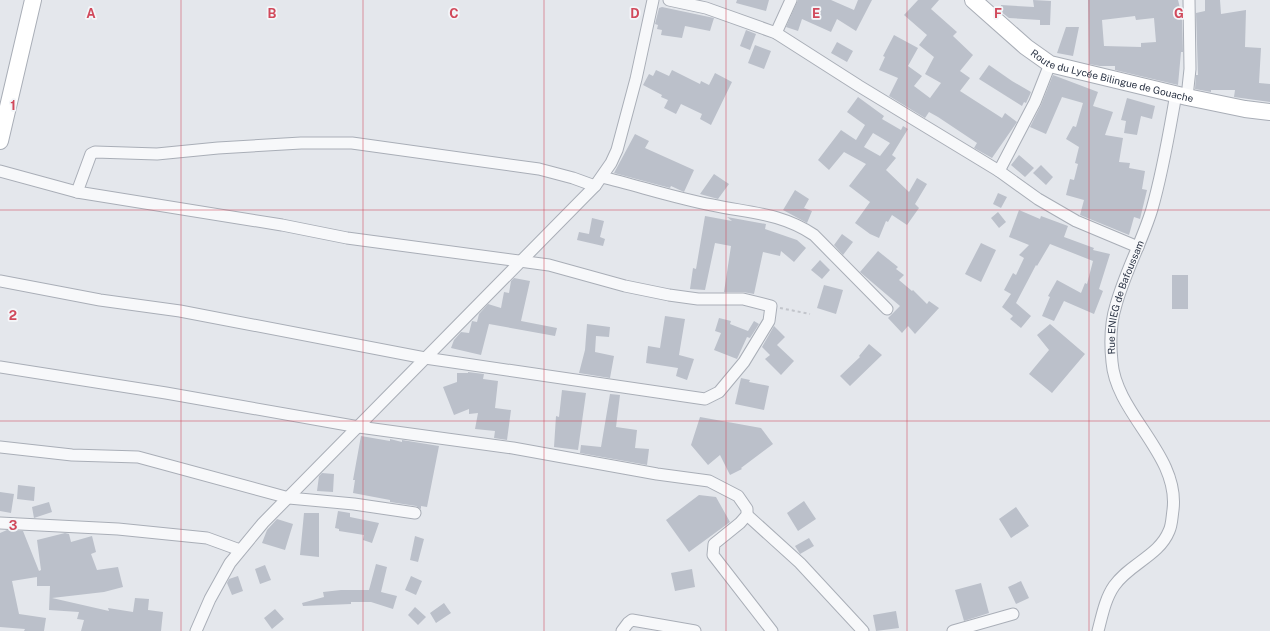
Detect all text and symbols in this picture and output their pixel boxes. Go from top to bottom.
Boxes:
text: A [86,6,96,21]
text: B [268,6,277,21]
text: C [449,6,459,21]
text: D [630,6,640,21]
text: E [812,6,820,21]
text: F [994,6,1002,21]
text: G [1174,6,1184,21]
street label: Route du Lycée Bilingue de Gouache [1029,46,1195,104]
text: 1 [10,98,16,113]
street label: Rue ENIEG de Bafoussam [1105,238,1146,355]
text: 2 [9,308,17,323]
text: 3 [9,518,18,533]

